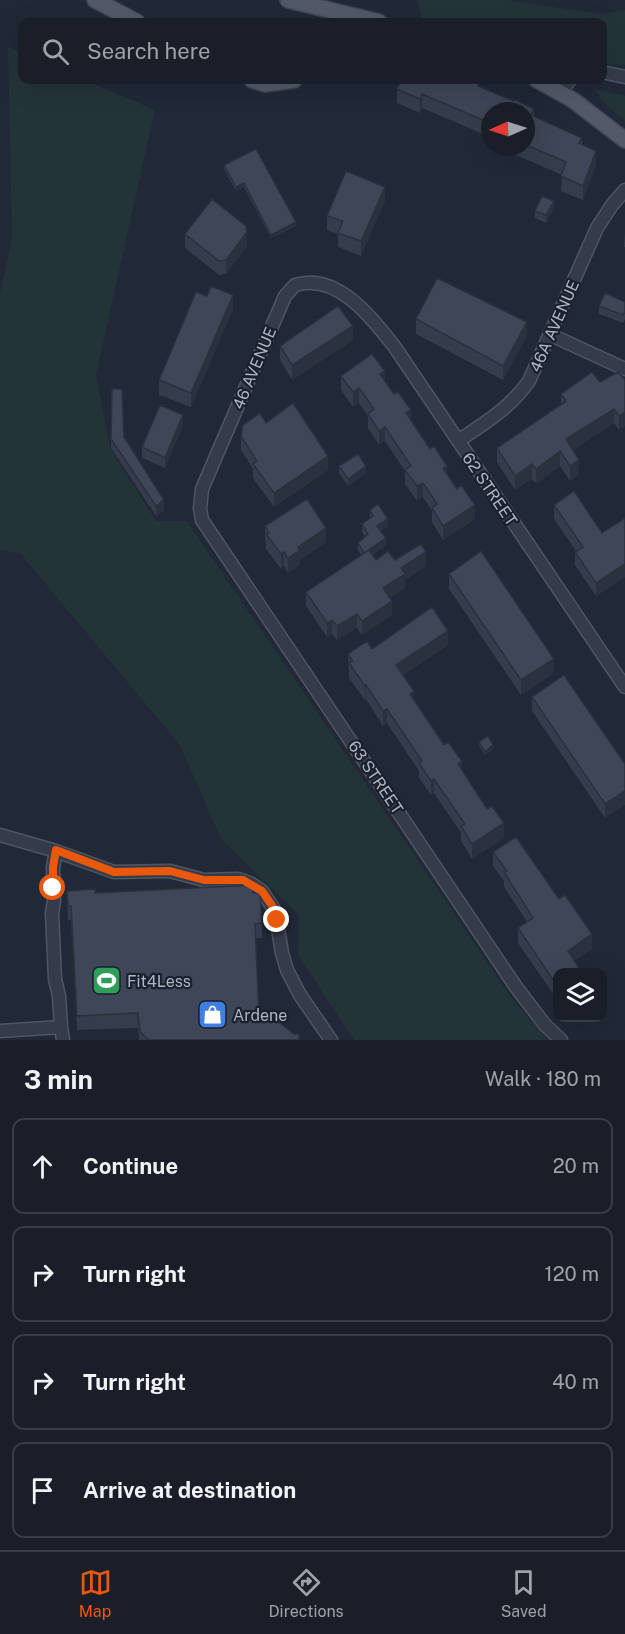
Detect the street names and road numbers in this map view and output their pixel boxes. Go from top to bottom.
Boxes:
street label: 46A AVENUE [526,277,583,375]
street label: 46 AVENUE [229,324,280,412]
street label: 62 STREET [458,449,521,530]
street label: 63 STREET [344,737,407,818]

